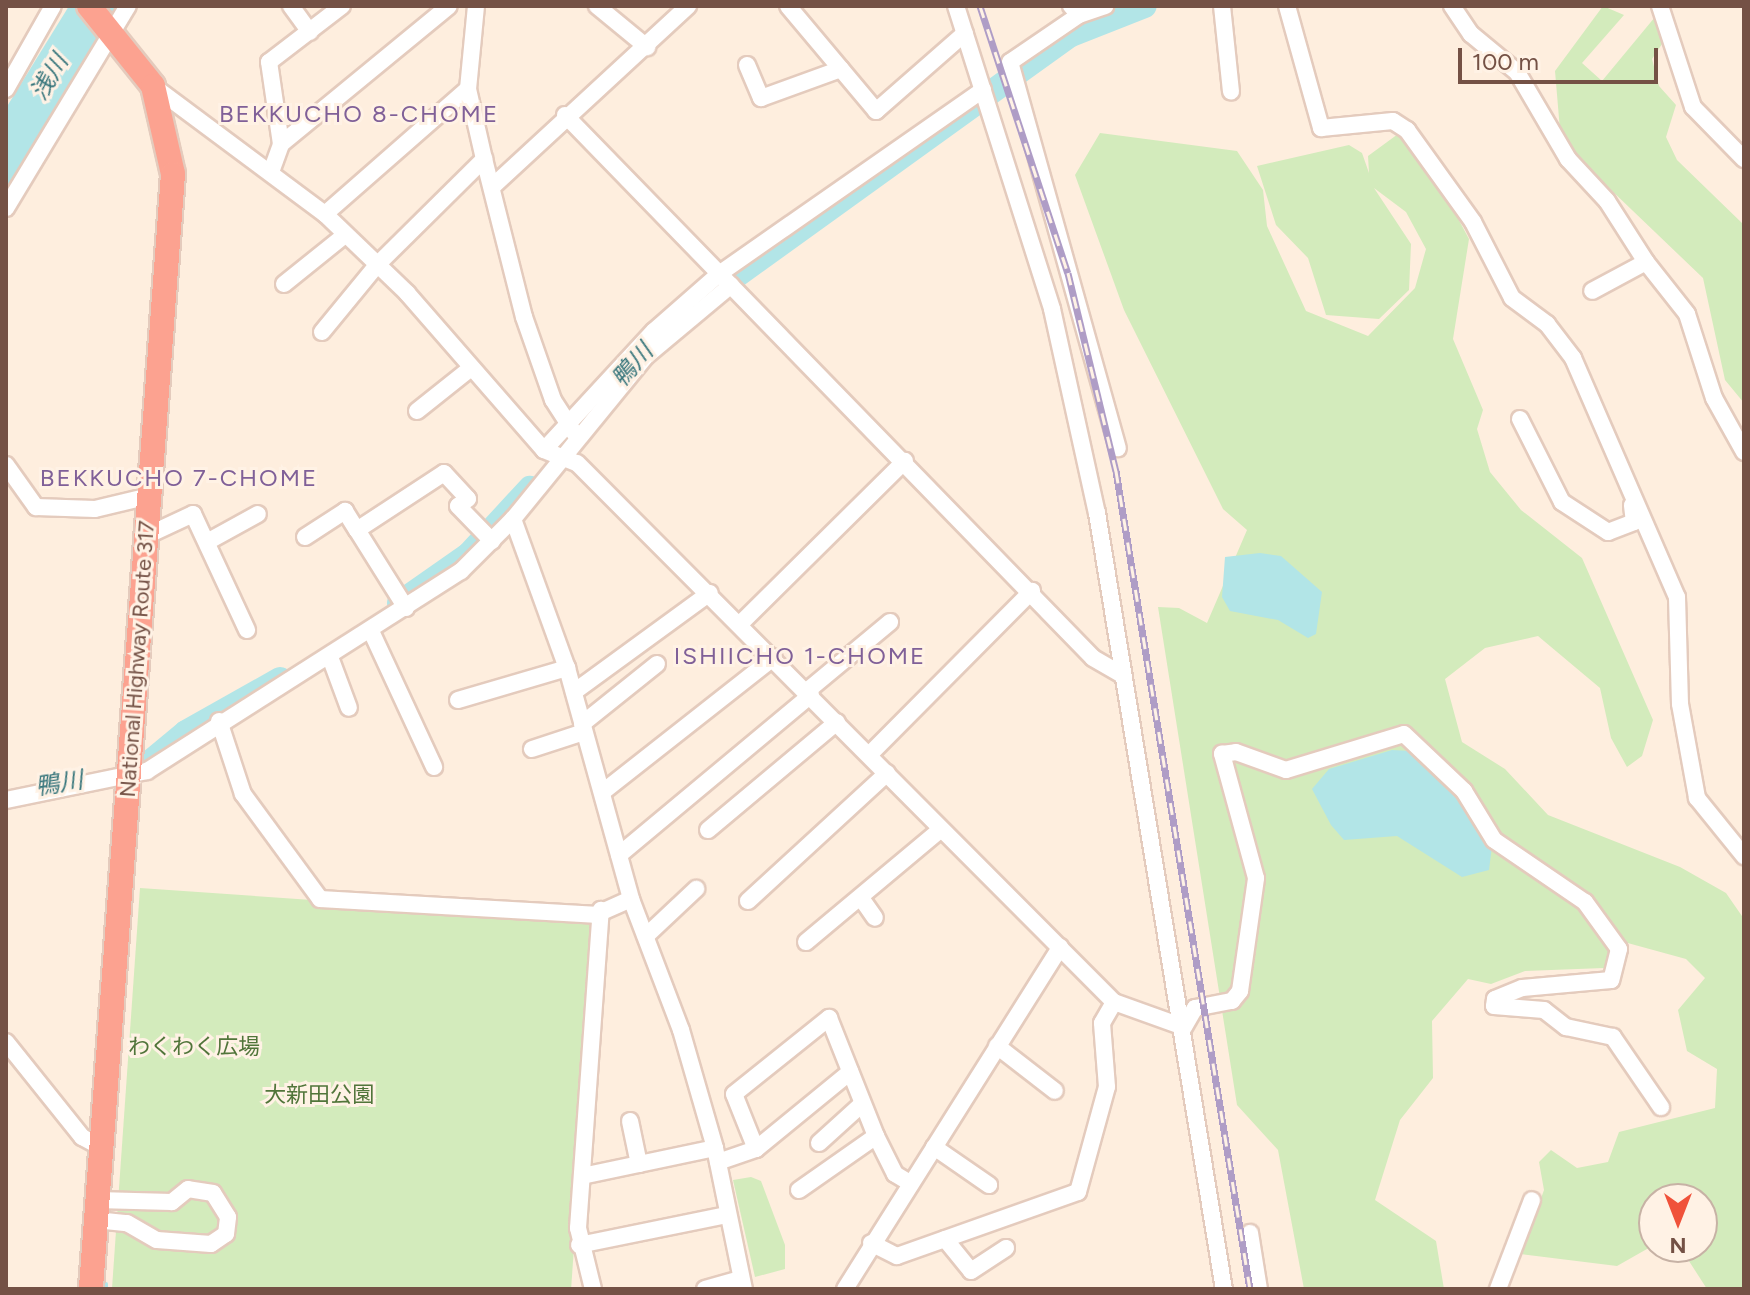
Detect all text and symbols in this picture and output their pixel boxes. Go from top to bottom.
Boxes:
scale bar [1462,32,1662,82]
text: 100 m [1472,47,1539,76]
water label: 浅川 [24,49,74,105]
district label: BEKKUCHO 8-CHOME [219,100,499,128]
water label: 鴨川 [605,337,659,393]
district label: BEKKUCHO 7-CHOME [40,464,318,492]
street label: National Highway Route 317 [114,520,160,798]
district label: ISHIICHO 1-CHOME [674,642,926,670]
water label: 鴨川 [33,765,85,801]
park label: わくわく広場 [128,1034,260,1060]
park label: 大新田公園 [264,1082,374,1108]
north arrow [1638,1183,1718,1263]
text: N [1670,1232,1687,1259]

